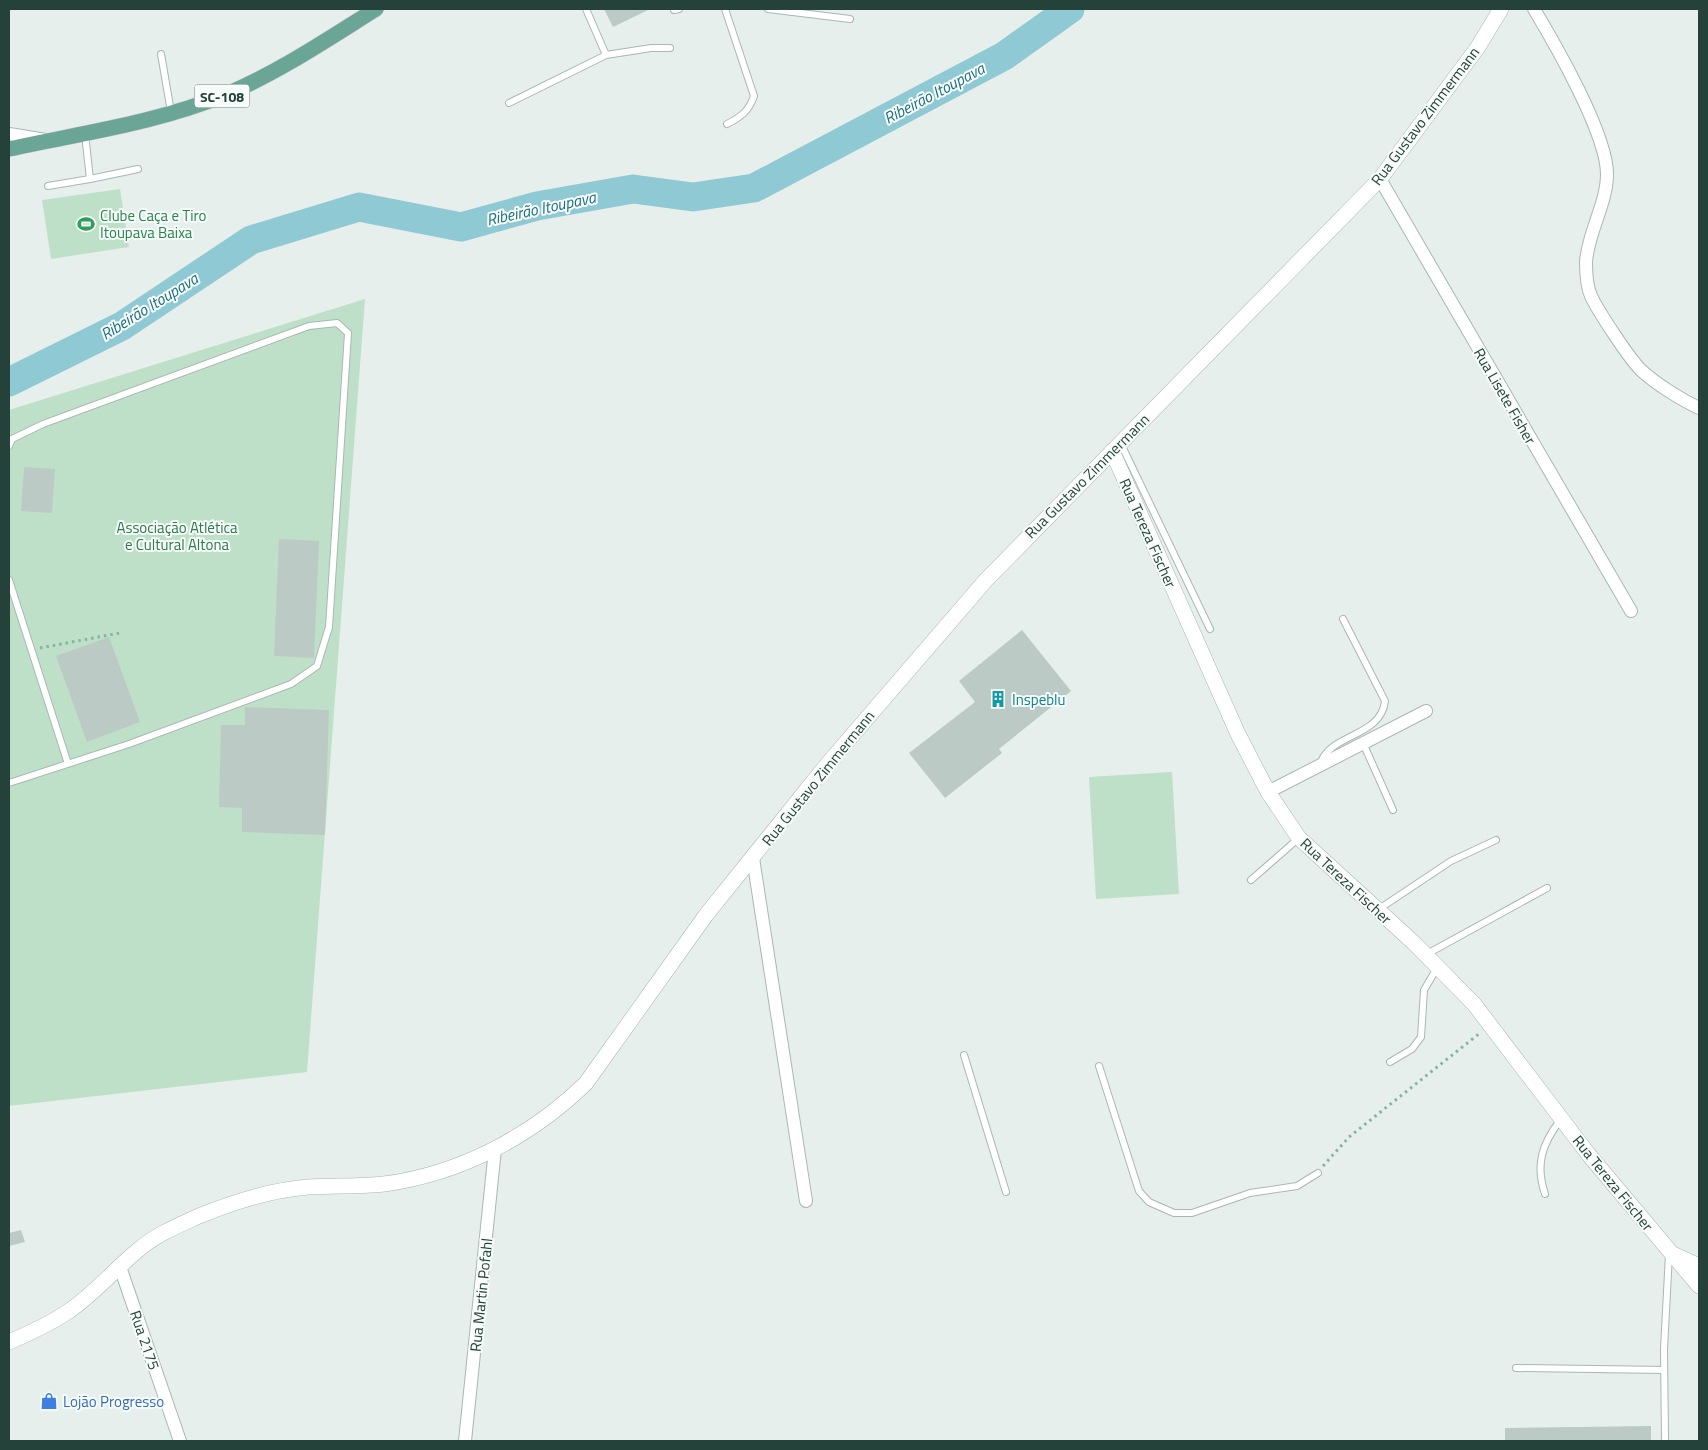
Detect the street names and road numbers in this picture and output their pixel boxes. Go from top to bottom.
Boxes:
street label: Rua Gustavo Zimmermann [1365,42,1485,190]
road number: SC-108 [194,84,250,108]
street label: Rua Lisete Fisher [1468,343,1542,449]
street label: Rua Gustavo Zimmermann [1019,408,1155,544]
street label: Rua Tereza Fischer [1114,474,1182,592]
street label: Rua Gustavo Zimmermann [756,705,880,851]
street label: Rua Tereza Fischer [1295,832,1397,930]
street label: Rua Tereza Fischer [1567,1130,1659,1236]
street label: Rua Martin Pofahl [464,1237,498,1353]
street label: Rua 2175 [124,1307,166,1373]

